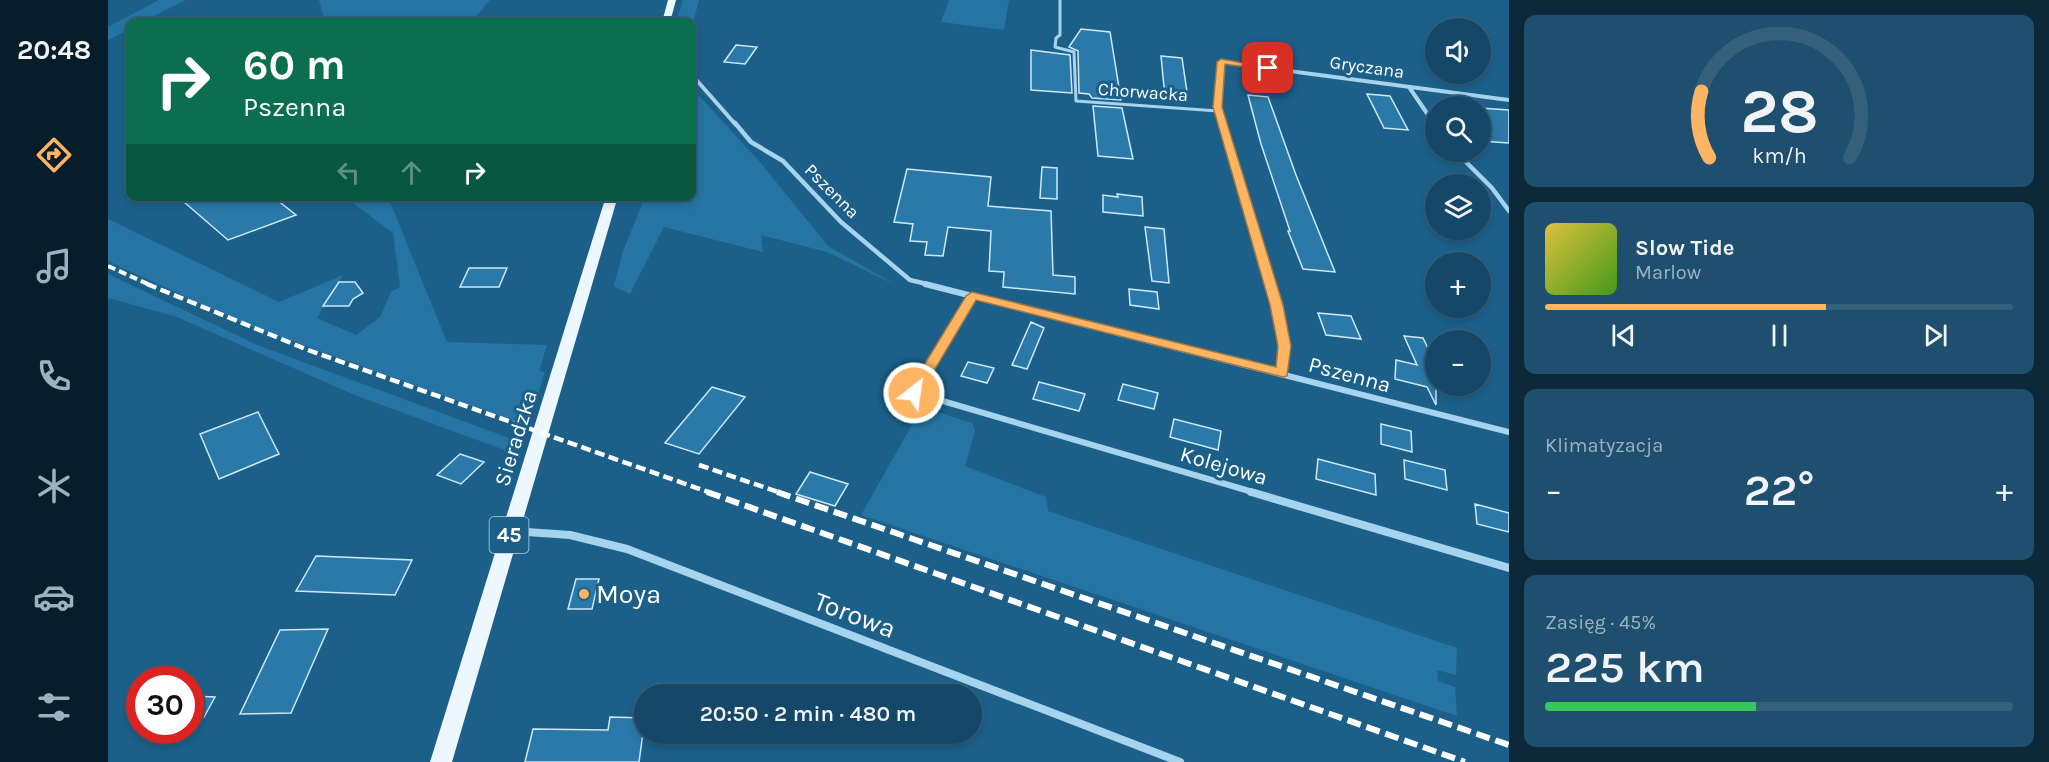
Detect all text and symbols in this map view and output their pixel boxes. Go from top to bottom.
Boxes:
map controls [1425,18,1491,396]
button: sound [1425,18,1491,84]
text: 20:48 [17,34,91,66]
text: 60 m [243,40,346,90]
icon: right [144,42,222,120]
pin [1242,42,1293,93]
icon: arrive [1251,51,1284,84]
street label: Gryczana [1328,51,1406,83]
text: 28 [1740,75,1818,148]
street label: Chorwacka [1097,78,1189,106]
text: Pszenna [243,91,346,123]
button: search [1425,96,1491,162]
icon: directions [33,134,75,176]
text: km/h [1752,143,1806,168]
icon: left [332,156,365,189]
icon: ahead [395,156,428,189]
icon: right [458,156,491,189]
street label: Pszenna [800,159,864,223]
button: layers [1425,174,1491,240]
text: Slow Tide [1635,235,1735,261]
icon: music [33,245,75,287]
button: + [1425,252,1491,318]
text: Marlow [1635,261,1701,284]
icon: previous [1607,319,1640,352]
icon: pause [1763,319,1796,352]
icon: next [1919,319,1952,352]
button: − [1425,330,1491,396]
street label: Pszenna [1306,352,1394,398]
icon: phone [33,355,75,397]
position arrow [882,361,946,425]
street label: Sieradzka [489,387,543,490]
text: Klimatyzacja [1545,434,1663,457]
street label: Kolejowa [1177,441,1270,491]
text: 22° [1744,464,1814,516]
icon: climate [33,465,75,507]
text: − [1545,471,1562,509]
text: + [1996,471,2013,509]
road number: 45 [490,517,528,553]
icon: car [33,576,75,618]
place label: Moya [596,578,661,610]
street label: Torowa [810,585,900,645]
marker: Moya [577,587,591,601]
text: Zasięg · 45% [1545,611,1656,634]
text: 225 km [1545,641,1705,693]
speed limit sign: 30 [126,666,204,744]
icon: filters [33,686,75,728]
text: 20:50 · 2 min · 480 m [700,701,916,727]

